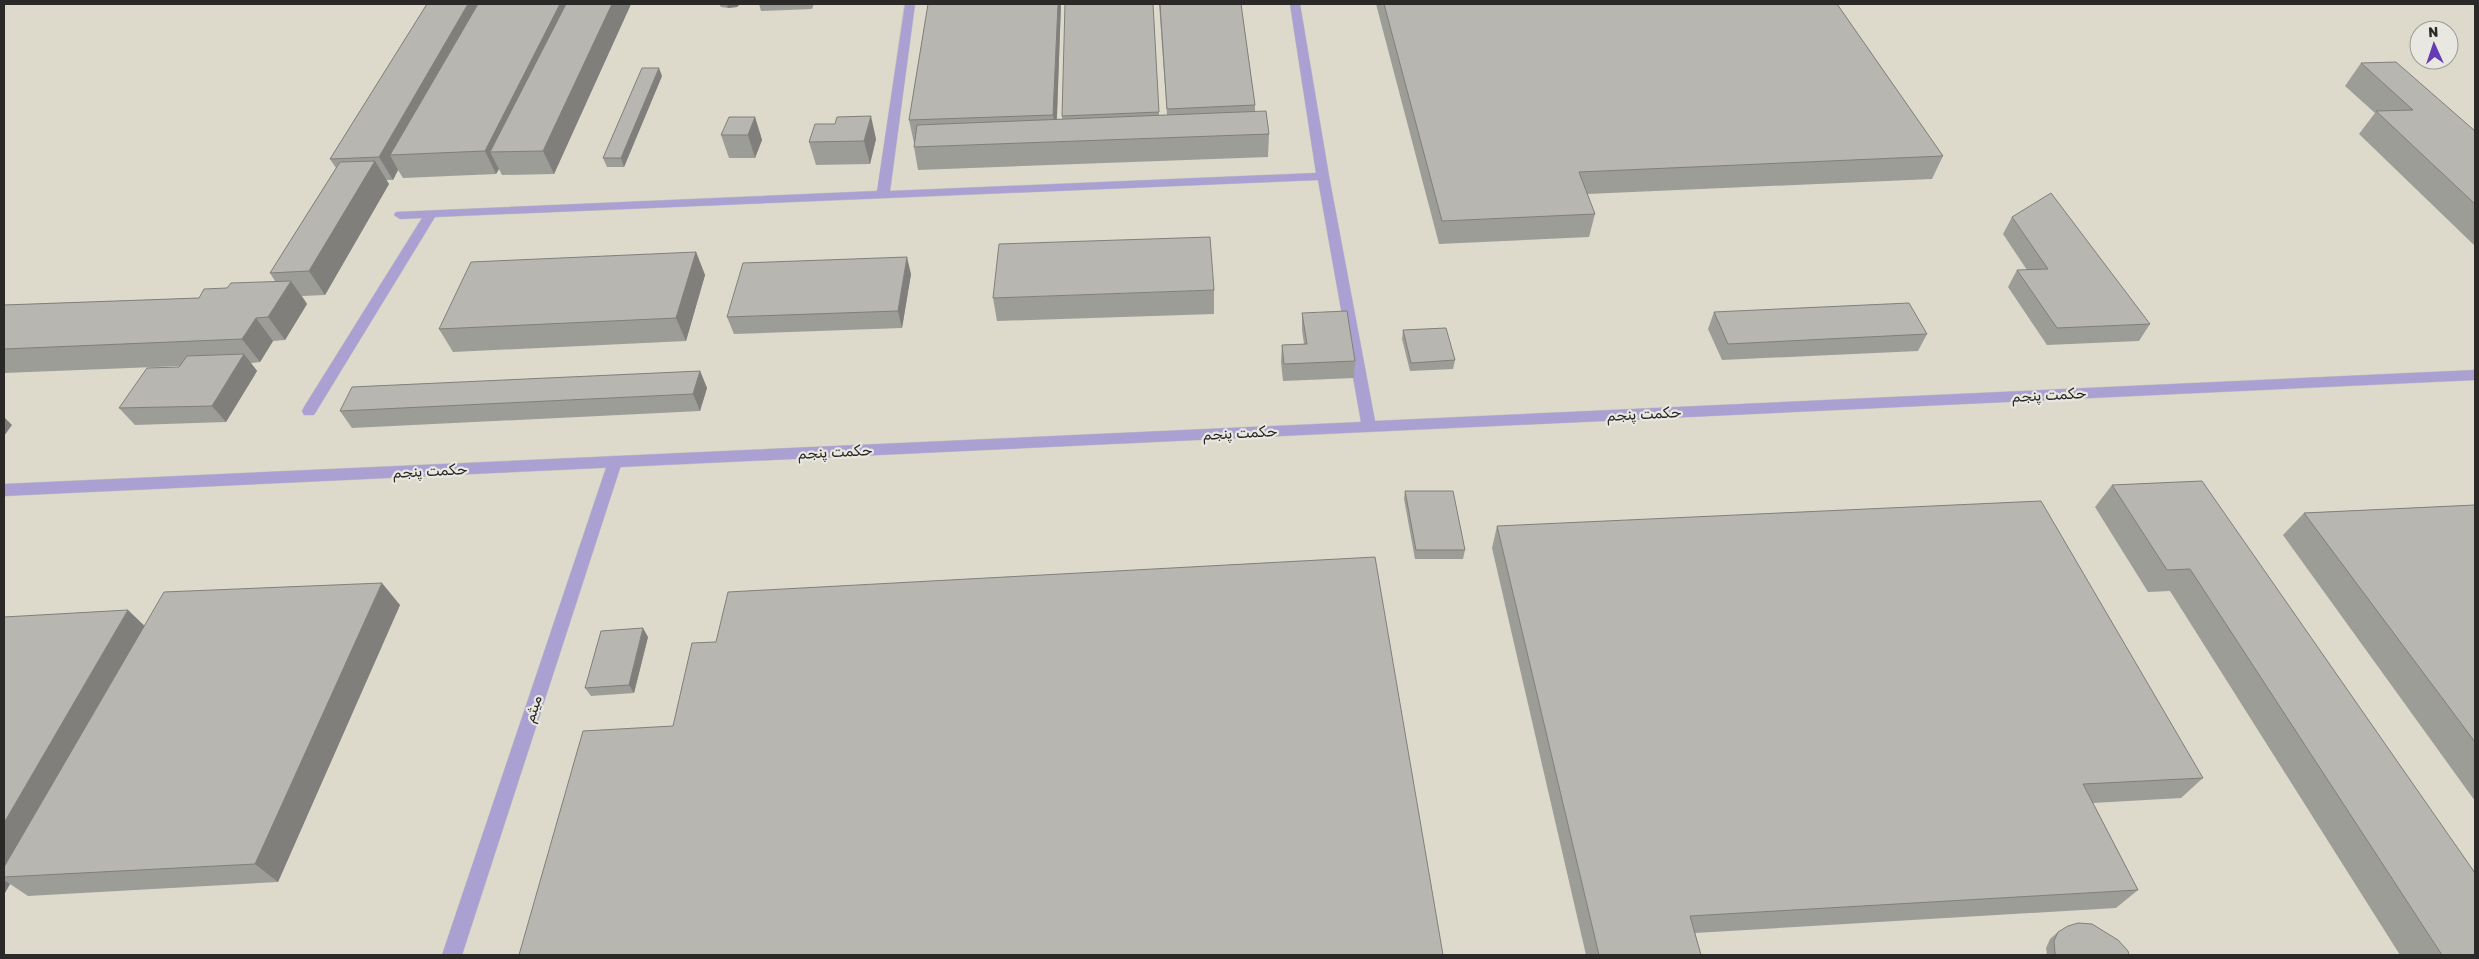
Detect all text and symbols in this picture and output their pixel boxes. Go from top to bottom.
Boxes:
north arrow [2409,20,2459,70]
text: N [2428,24,2439,41]
street label: حکمت پنجم [2011,384,2087,407]
street label: حکمت پنجم [1606,403,1682,426]
street label: حکمت پنجم [1202,422,1278,445]
street label: حکمت پنجم [797,441,873,464]
street label: حکمت پنجم [392,460,468,483]
street label: میثم [520,693,547,725]

